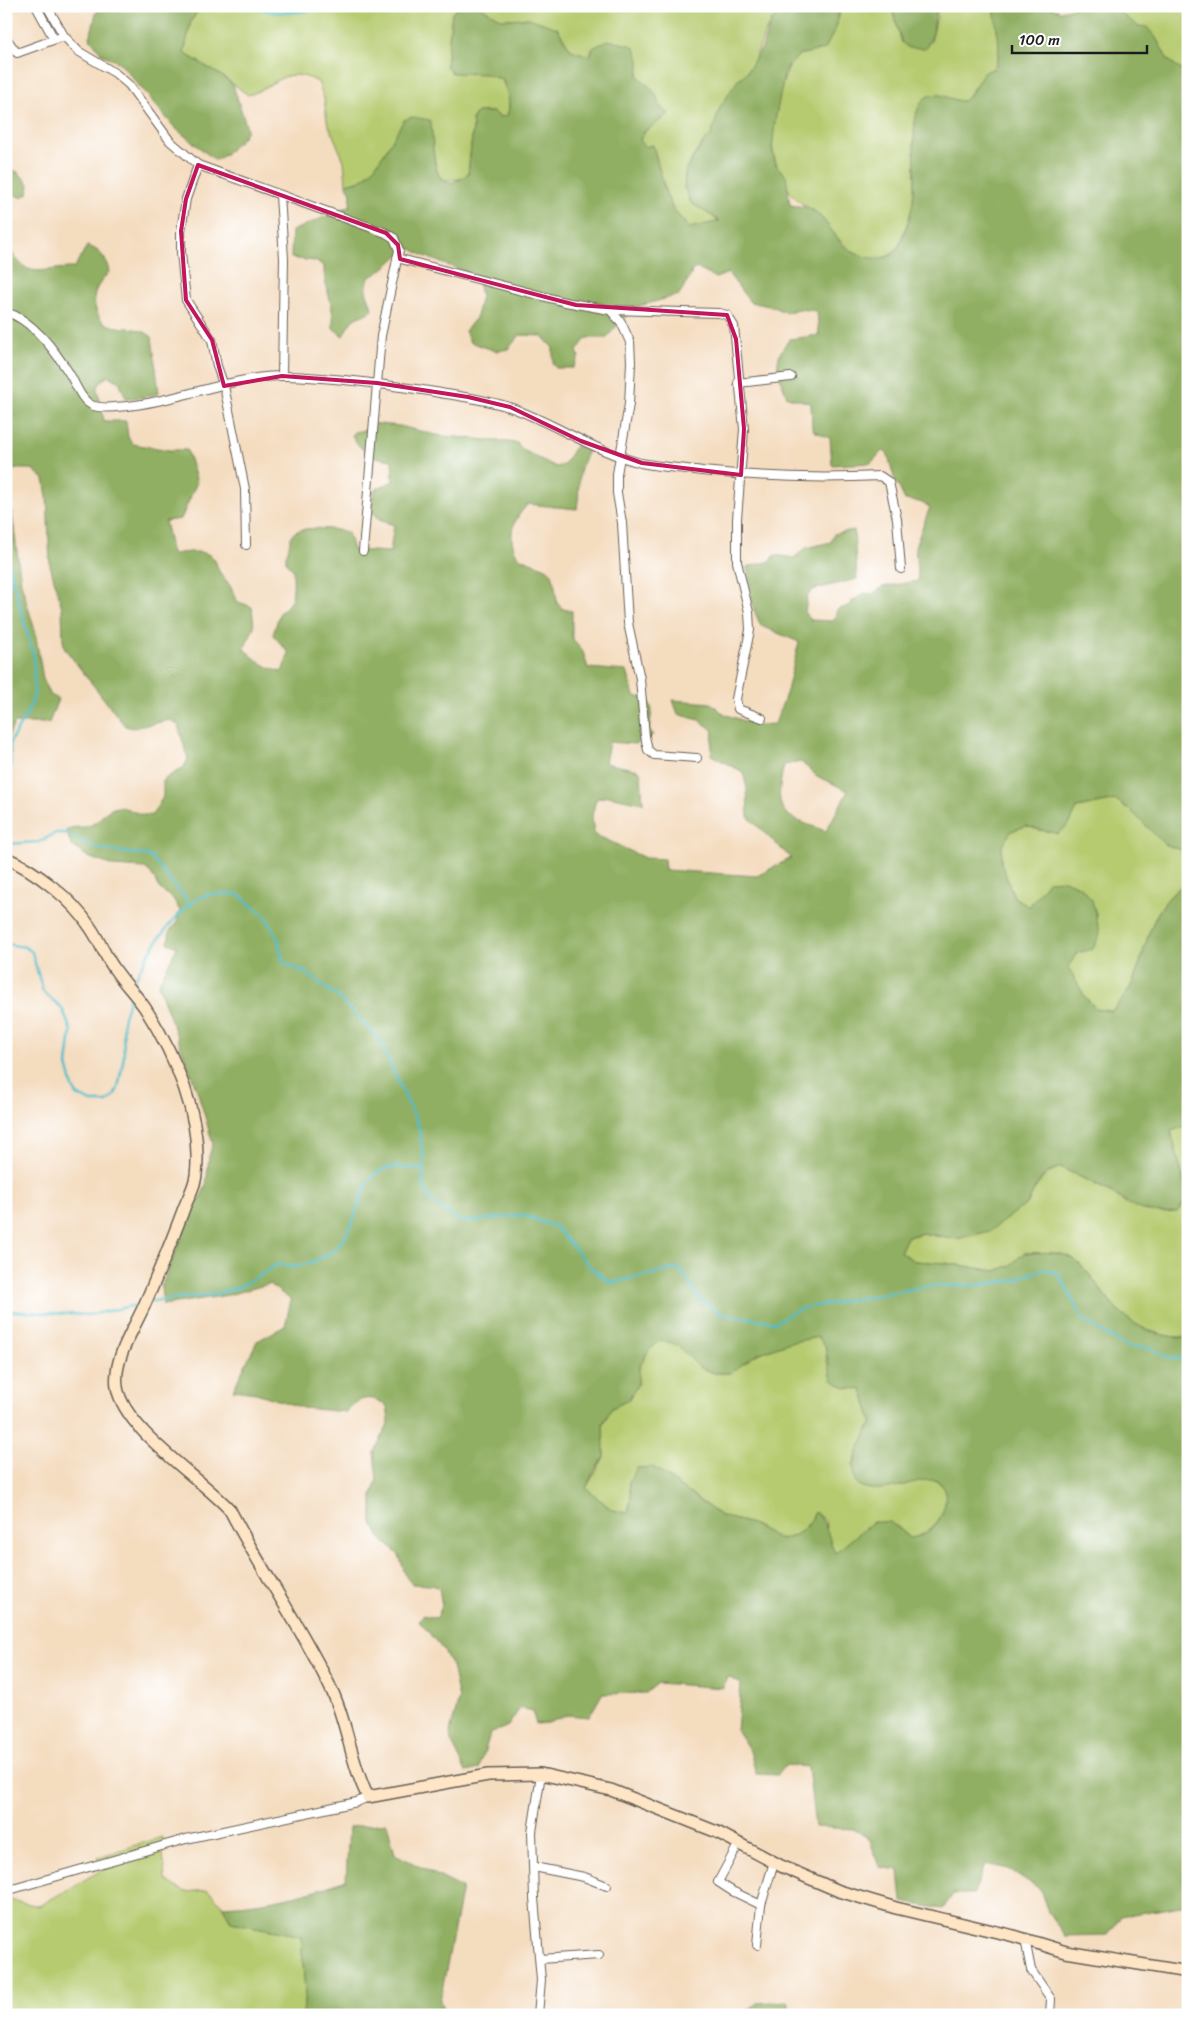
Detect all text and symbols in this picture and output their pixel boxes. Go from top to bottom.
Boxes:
scale bar [1012,22,1146,54]
text: 100 m [1019,27,1060,53]

